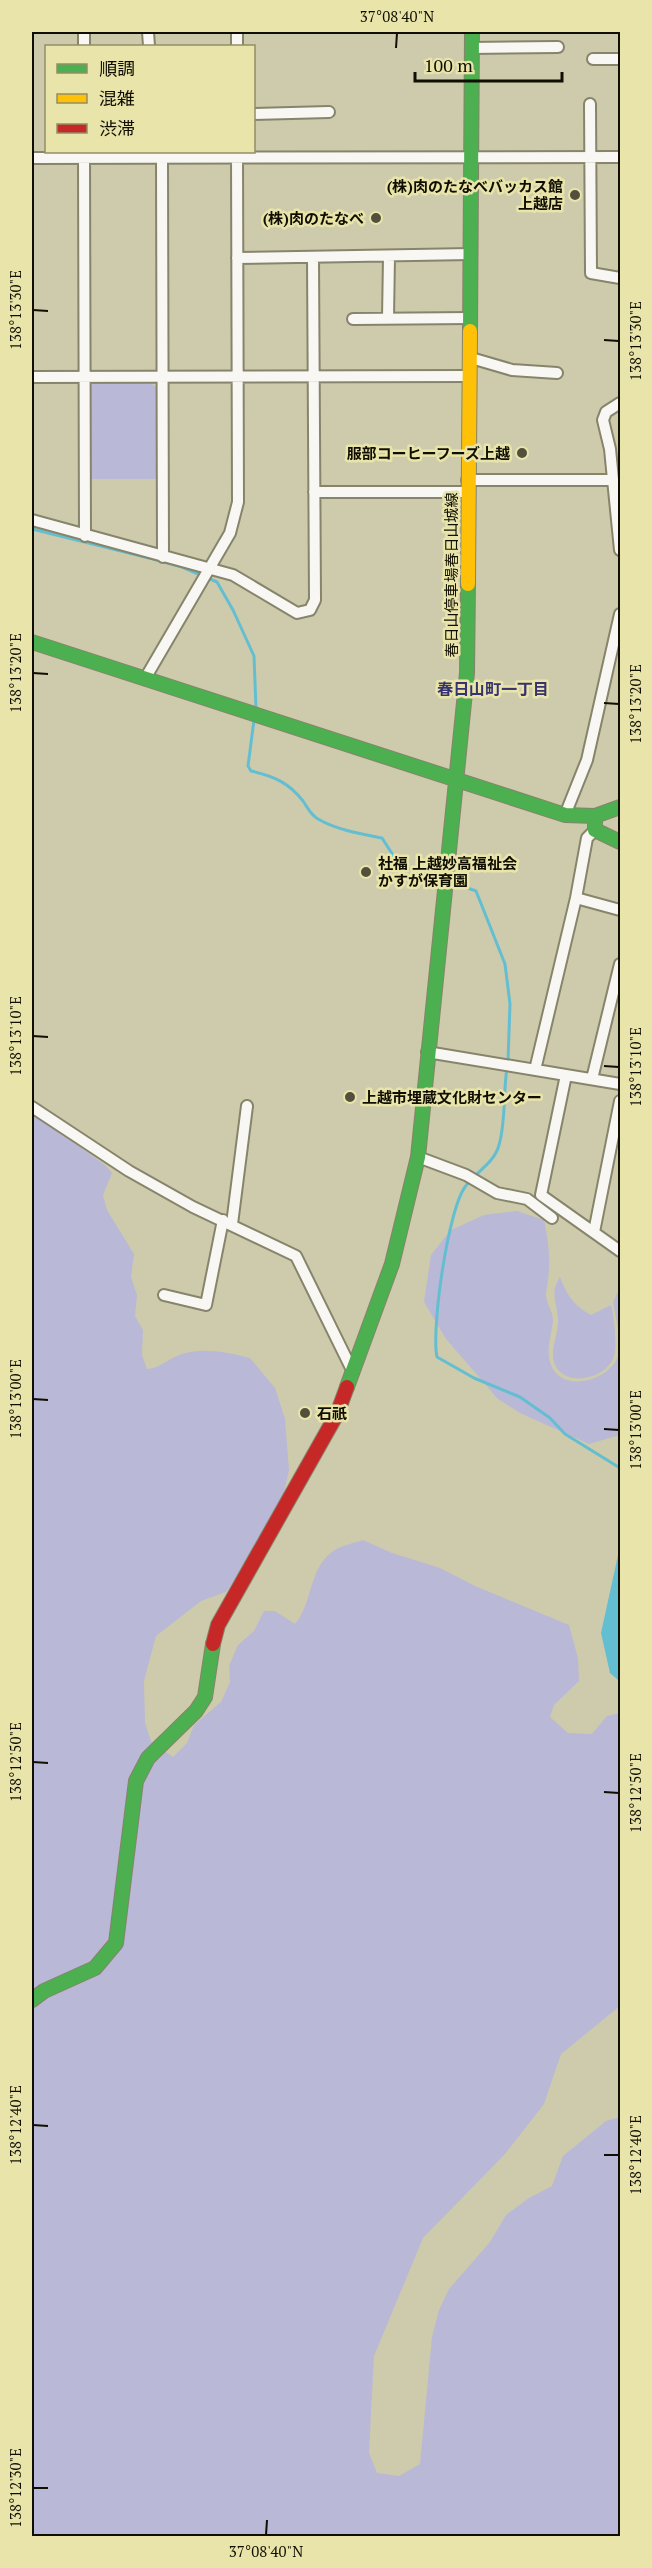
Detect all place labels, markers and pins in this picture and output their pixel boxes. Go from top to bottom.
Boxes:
place label: (株)肉のたなべバッカス館 上越店 [387,176,563,213]
marker: (株)肉のたなべバッカス館 上越店 [568,188,582,202]
place label: (株)肉のたなべ [263,208,364,228]
marker: (株)肉のたなべ [369,211,383,225]
place label: 服部コーヒーフーズ上越 [347,443,510,463]
marker: 服部コーヒーフーズ上越 [515,446,529,460]
place label: 社福 上越妙高福祉会 かすが保育園 [378,853,517,890]
marker: 社福 上越妙高福祉会 かすが保育園 [359,865,373,879]
place label: 上越市埋蔵文化財センター [362,1087,542,1107]
marker: 上越市埋蔵文化財センター [343,1090,357,1104]
place label: 石祇 [317,1403,347,1423]
marker: 石祇 [298,1406,312,1420]

